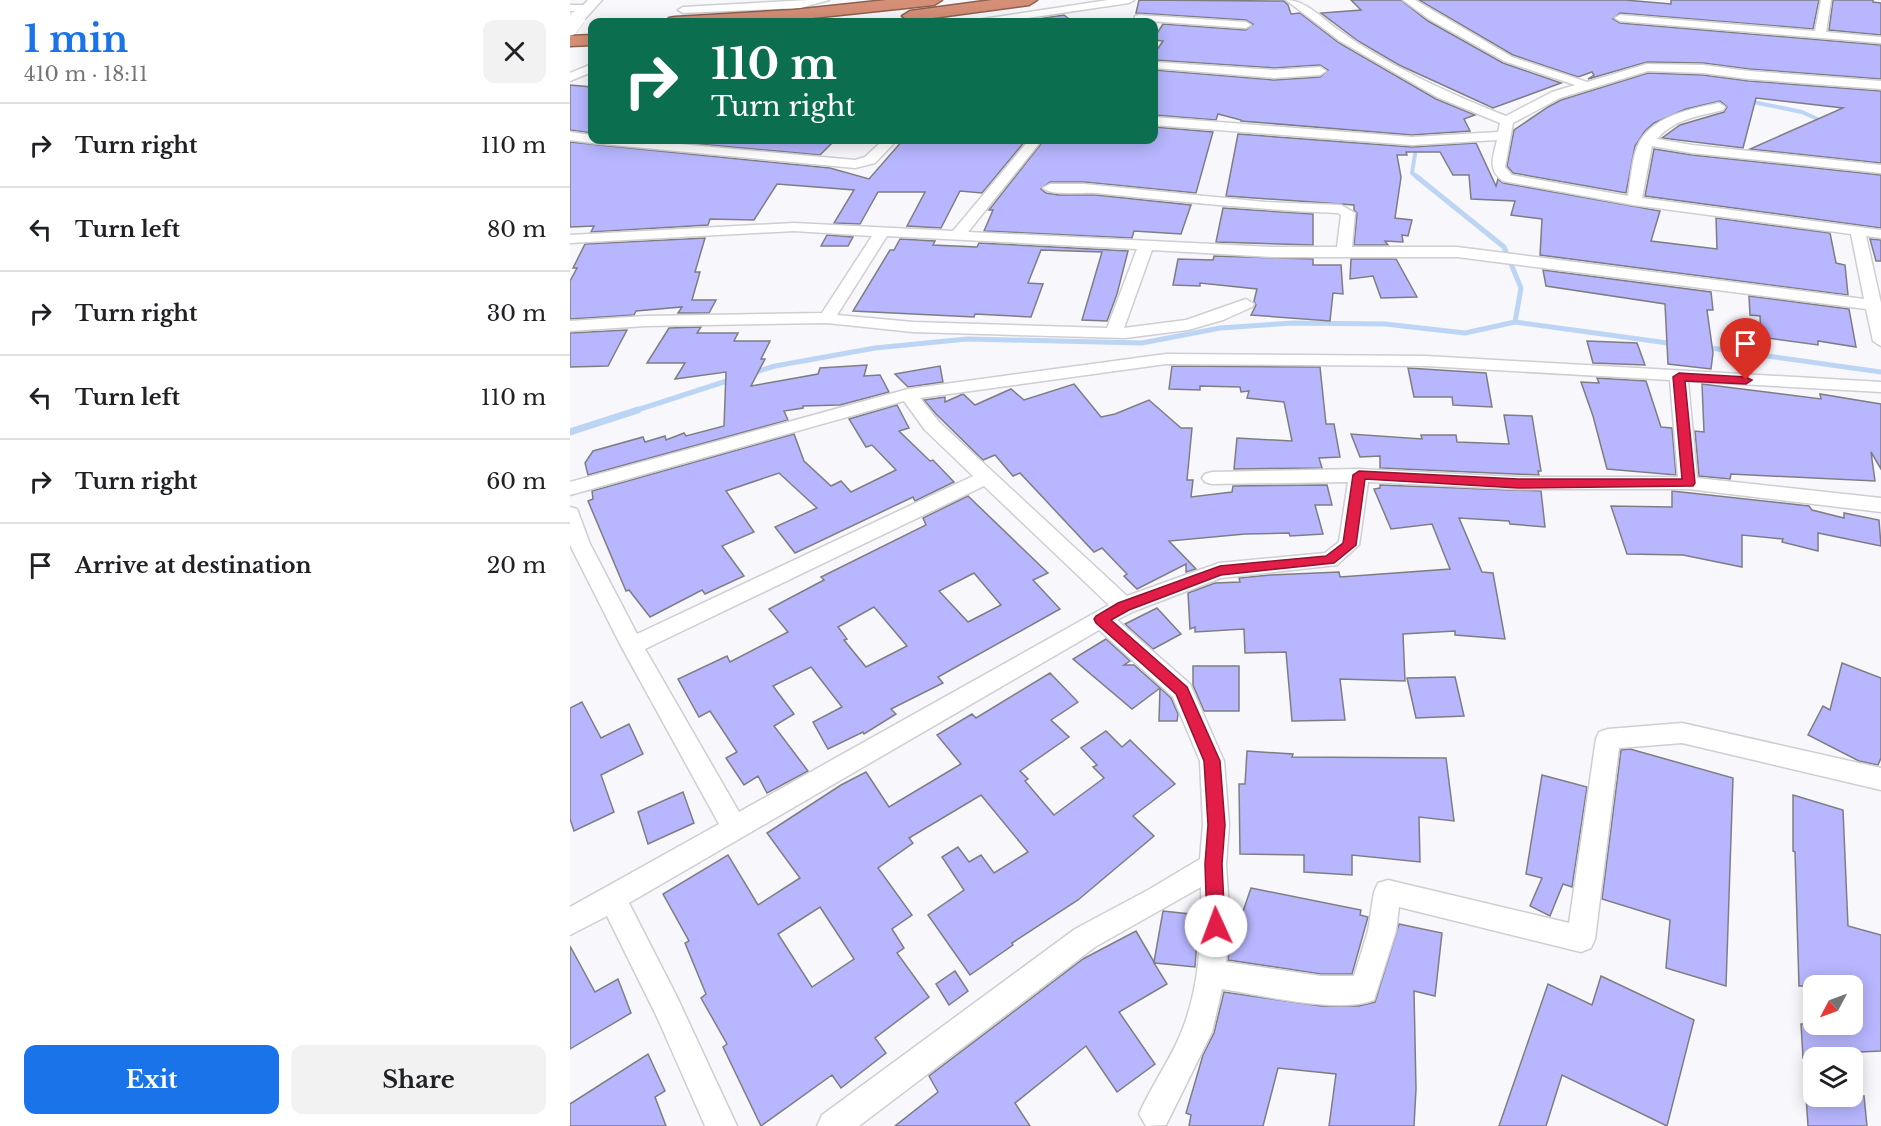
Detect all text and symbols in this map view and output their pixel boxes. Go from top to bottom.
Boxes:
text: 1 min [24,17,128,62]
button: close [483,20,546,83]
text: 110 m [711,38,837,90]
icon: right [612,42,690,120]
text: 410 m · 18:11 [24,62,148,86]
text: Turn right [711,90,855,123]
icon: right [24,129,57,162]
text: Turn right [75,132,197,159]
text: 110 m [481,132,546,159]
icon: left [24,213,57,246]
text: Turn left [75,216,180,243]
text: 80 m [487,216,546,243]
icon: right [24,297,57,330]
text: Turn right [75,300,197,327]
text: 30 m [487,300,546,327]
pin [1720,318,1771,380]
icon: arrive [1729,327,1762,360]
icon: left [24,381,57,414]
text: Turn left [75,384,180,411]
text: 110 m [481,384,546,411]
icon: right [24,465,57,498]
text: Turn right [75,468,197,495]
text: 60 m [486,468,546,495]
icon: arrive [24,549,57,582]
text: Arrive at destination [75,552,312,579]
text: 20 m [487,552,546,579]
position arrow [1184,894,1248,958]
north arrow [1803,975,1863,1035]
map controls [1803,975,1863,1107]
button: Exit [24,1045,279,1114]
button: Share [291,1045,546,1114]
button: layers [1803,1047,1863,1107]

